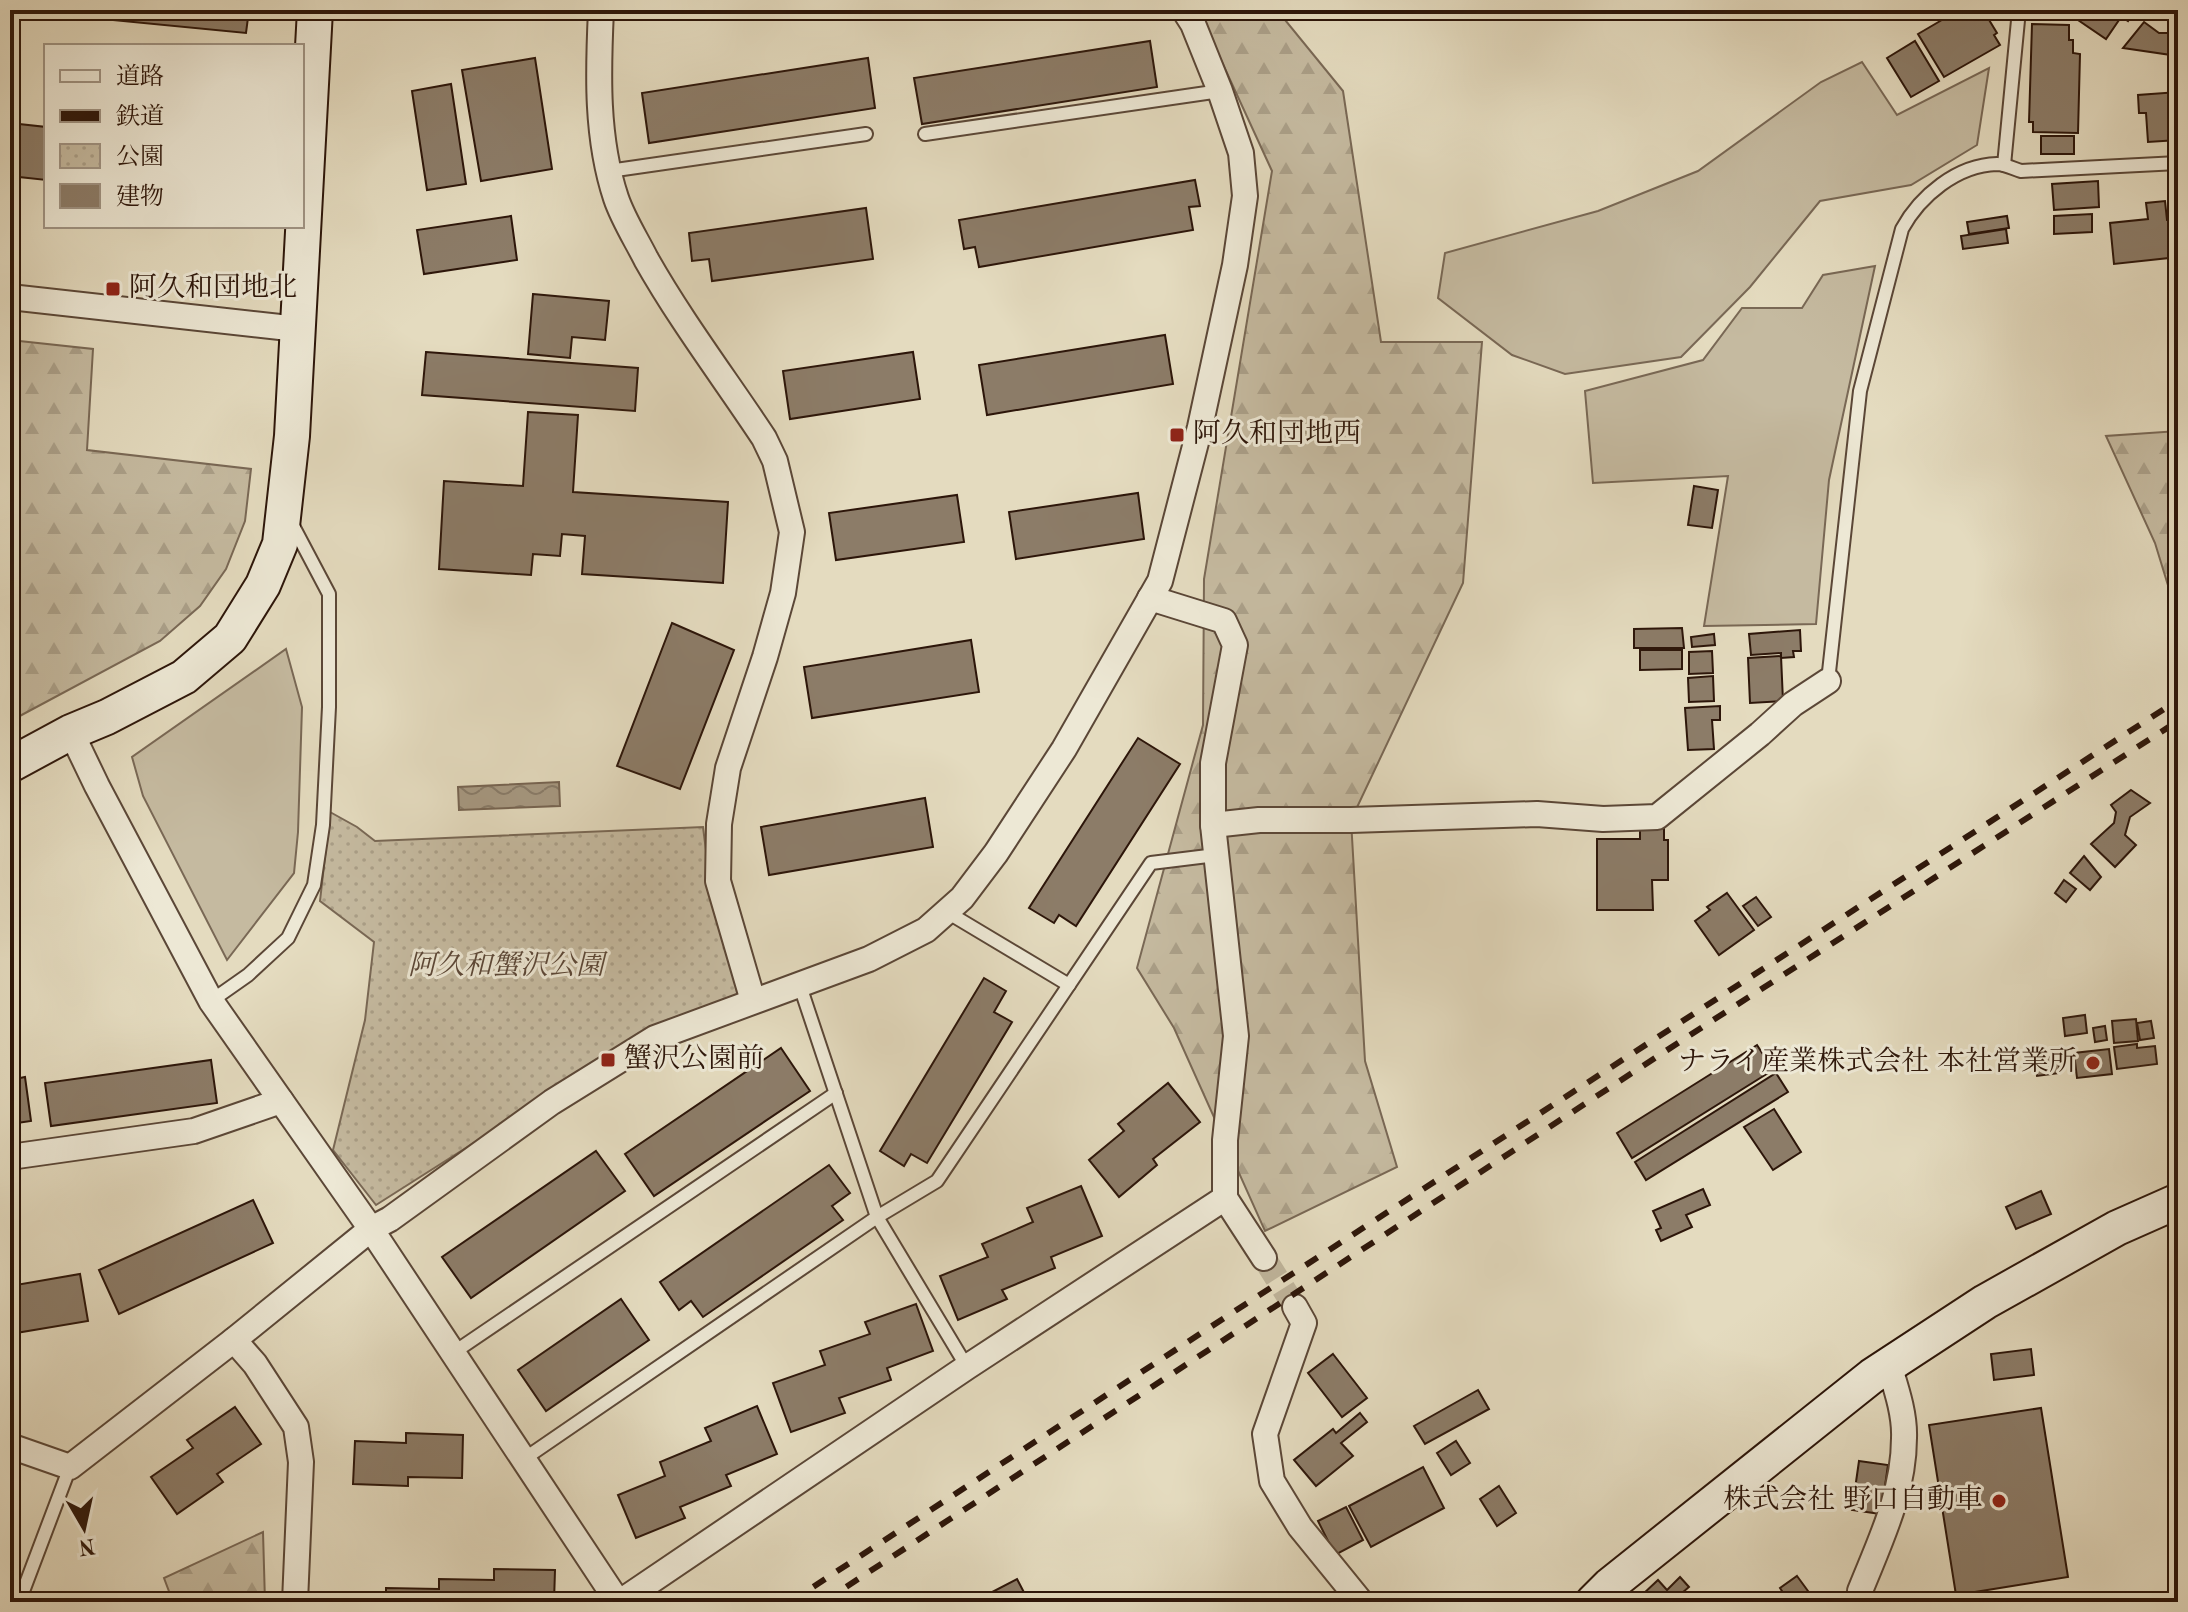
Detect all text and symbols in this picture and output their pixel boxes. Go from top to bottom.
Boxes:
legend [44,44,304,228]
text: 道路 [116,63,164,90]
text: 鉄道 [116,103,164,130]
text: 公園 [116,144,164,170]
text: 建物 [116,183,164,210]
place label: 阿久和団地北 [129,272,297,303]
marker: 阿久和団地北 [104,280,122,298]
place label: 阿久和団地西 [1193,418,1361,449]
marker: 阿久和団地西 [1168,426,1186,444]
park label: 阿久和蟹沢公園 [408,950,608,981]
place label: 蟹沢公園前 [624,1043,764,1074]
place label: ナライ産業株式会社 本社営業所 [1678,1046,2077,1077]
marker: 蟹沢公園前 [599,1051,617,1069]
marker: ナライ産業株式会社 本社営業所 [2084,1054,2102,1072]
place label: 株式会社 野口自動車 [1723,1484,1983,1515]
north arrow [44,1488,124,1568]
marker: 株式会社 野口自動車 [1990,1492,2008,1510]
text: N [77,1534,97,1558]

